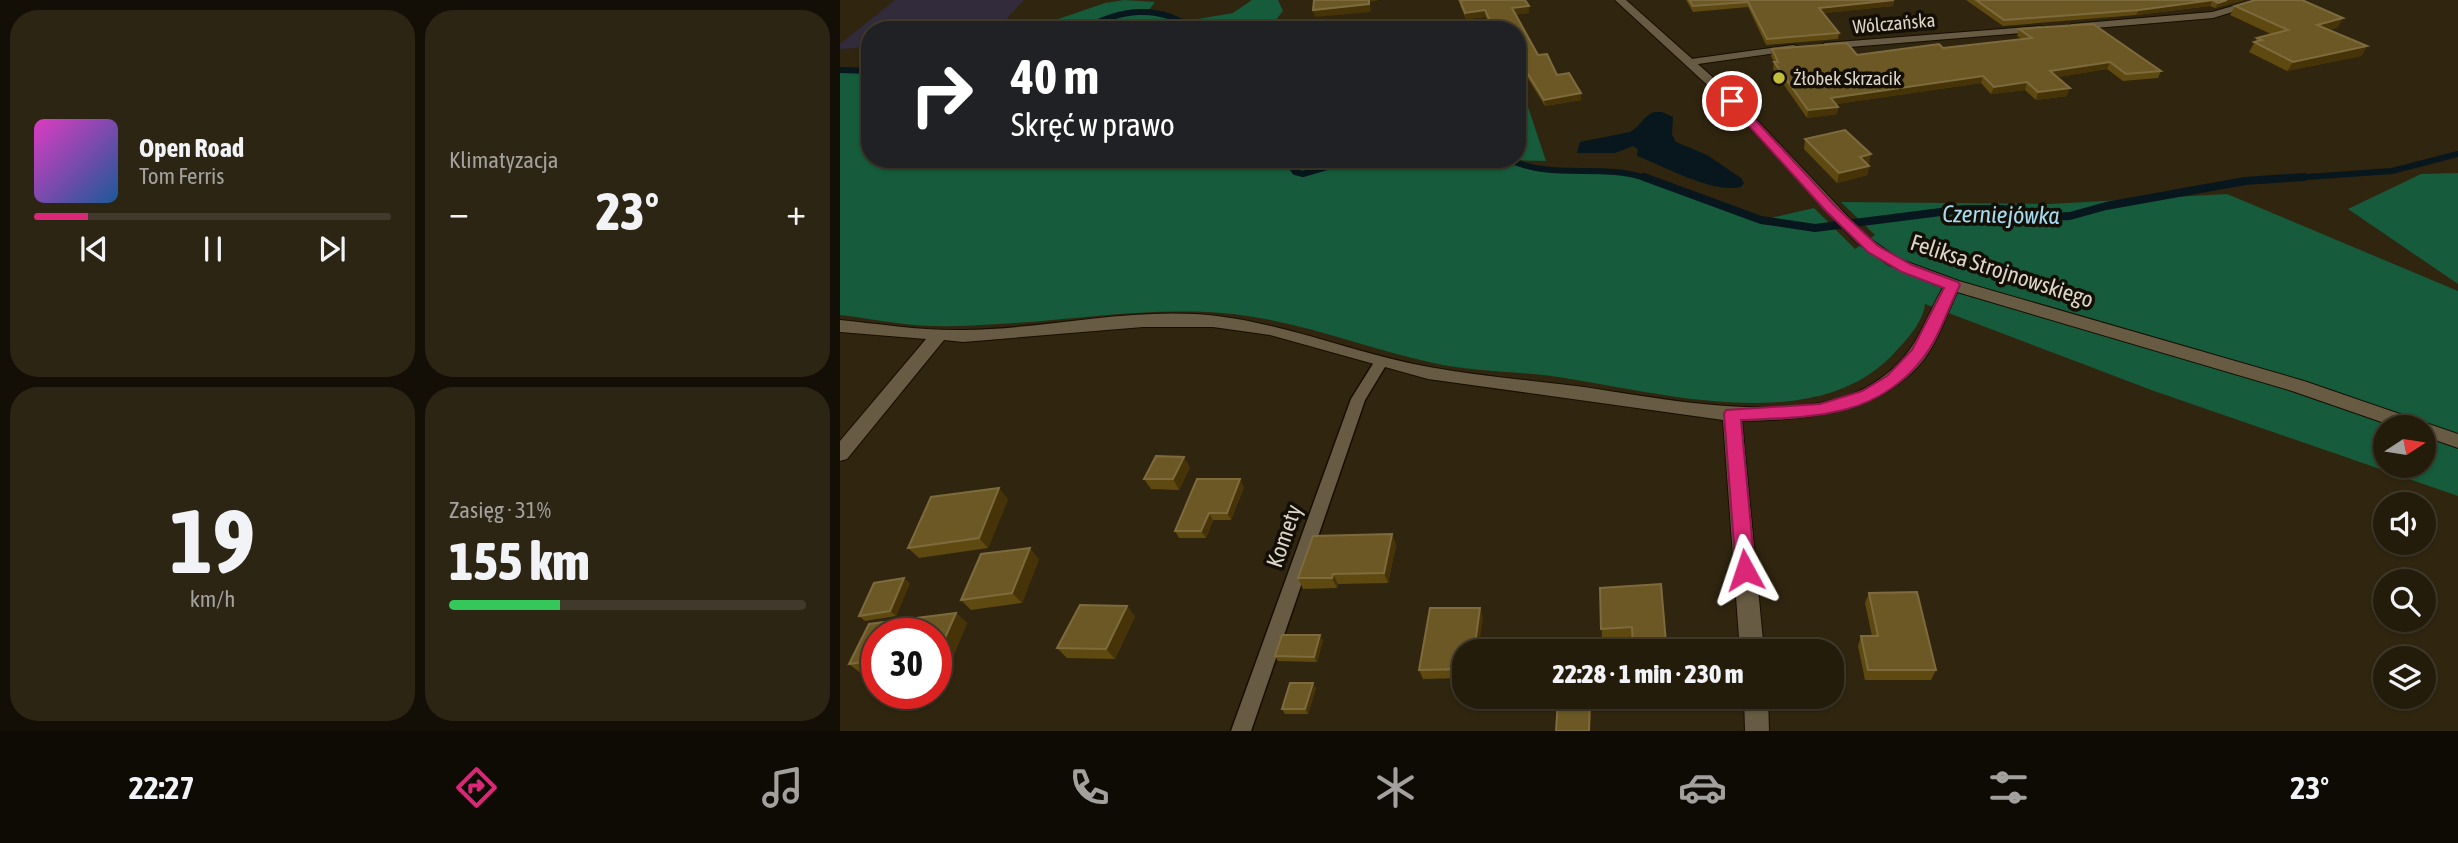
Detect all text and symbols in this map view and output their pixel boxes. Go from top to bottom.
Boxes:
street label: Wólczańska [1852,8,1936,38]
text: 40 m [1011,48,1099,104]
icon: right [896,49,987,140]
place label: Żłobek Skrzacik [1793,67,1902,89]
marker: Żłobek Skrzacik [1771,70,1787,86]
pin [1702,71,1762,131]
icon: arrive [1713,82,1751,120]
text: Skręć w prawo [1011,106,1175,143]
text: Open Road [139,133,244,163]
text: Klimatyzacja [449,147,558,173]
text: Tom Ferris [139,163,224,189]
text: 23° [596,181,659,241]
text: − [449,190,469,233]
text: + [786,190,806,233]
water label: Czerniejówka [1942,200,2060,229]
street label: Feliksa Strojnowskiego [1907,229,2097,313]
icon: previous [75,230,113,268]
icon: pause [194,230,232,268]
icon: next [313,230,351,268]
north arrow [2373,415,2436,478]
map controls [2373,415,2436,709]
text: 19 [170,488,255,592]
button: sound [2373,492,2436,555]
text: Zasięg · 31% [449,497,551,523]
street label: Komety [1261,501,1307,571]
text: 155 km [449,531,590,591]
position arrow [1708,533,1782,607]
button: search [2373,569,2436,632]
text: km/h [190,586,235,612]
speed limit sign: 30 [861,618,952,709]
button: layers [2373,646,2436,709]
text: 22:28 · 1 min · 230 m [1553,659,1743,689]
icon: directions [452,763,501,812]
icon: music [758,763,807,812]
icon: phone [1065,763,1114,812]
icon: climate [1371,763,1420,812]
icon: car [1678,763,1727,812]
icon: filters [1984,763,2033,812]
text: 22:27 [129,769,195,806]
text: 23° [2290,769,2329,806]

